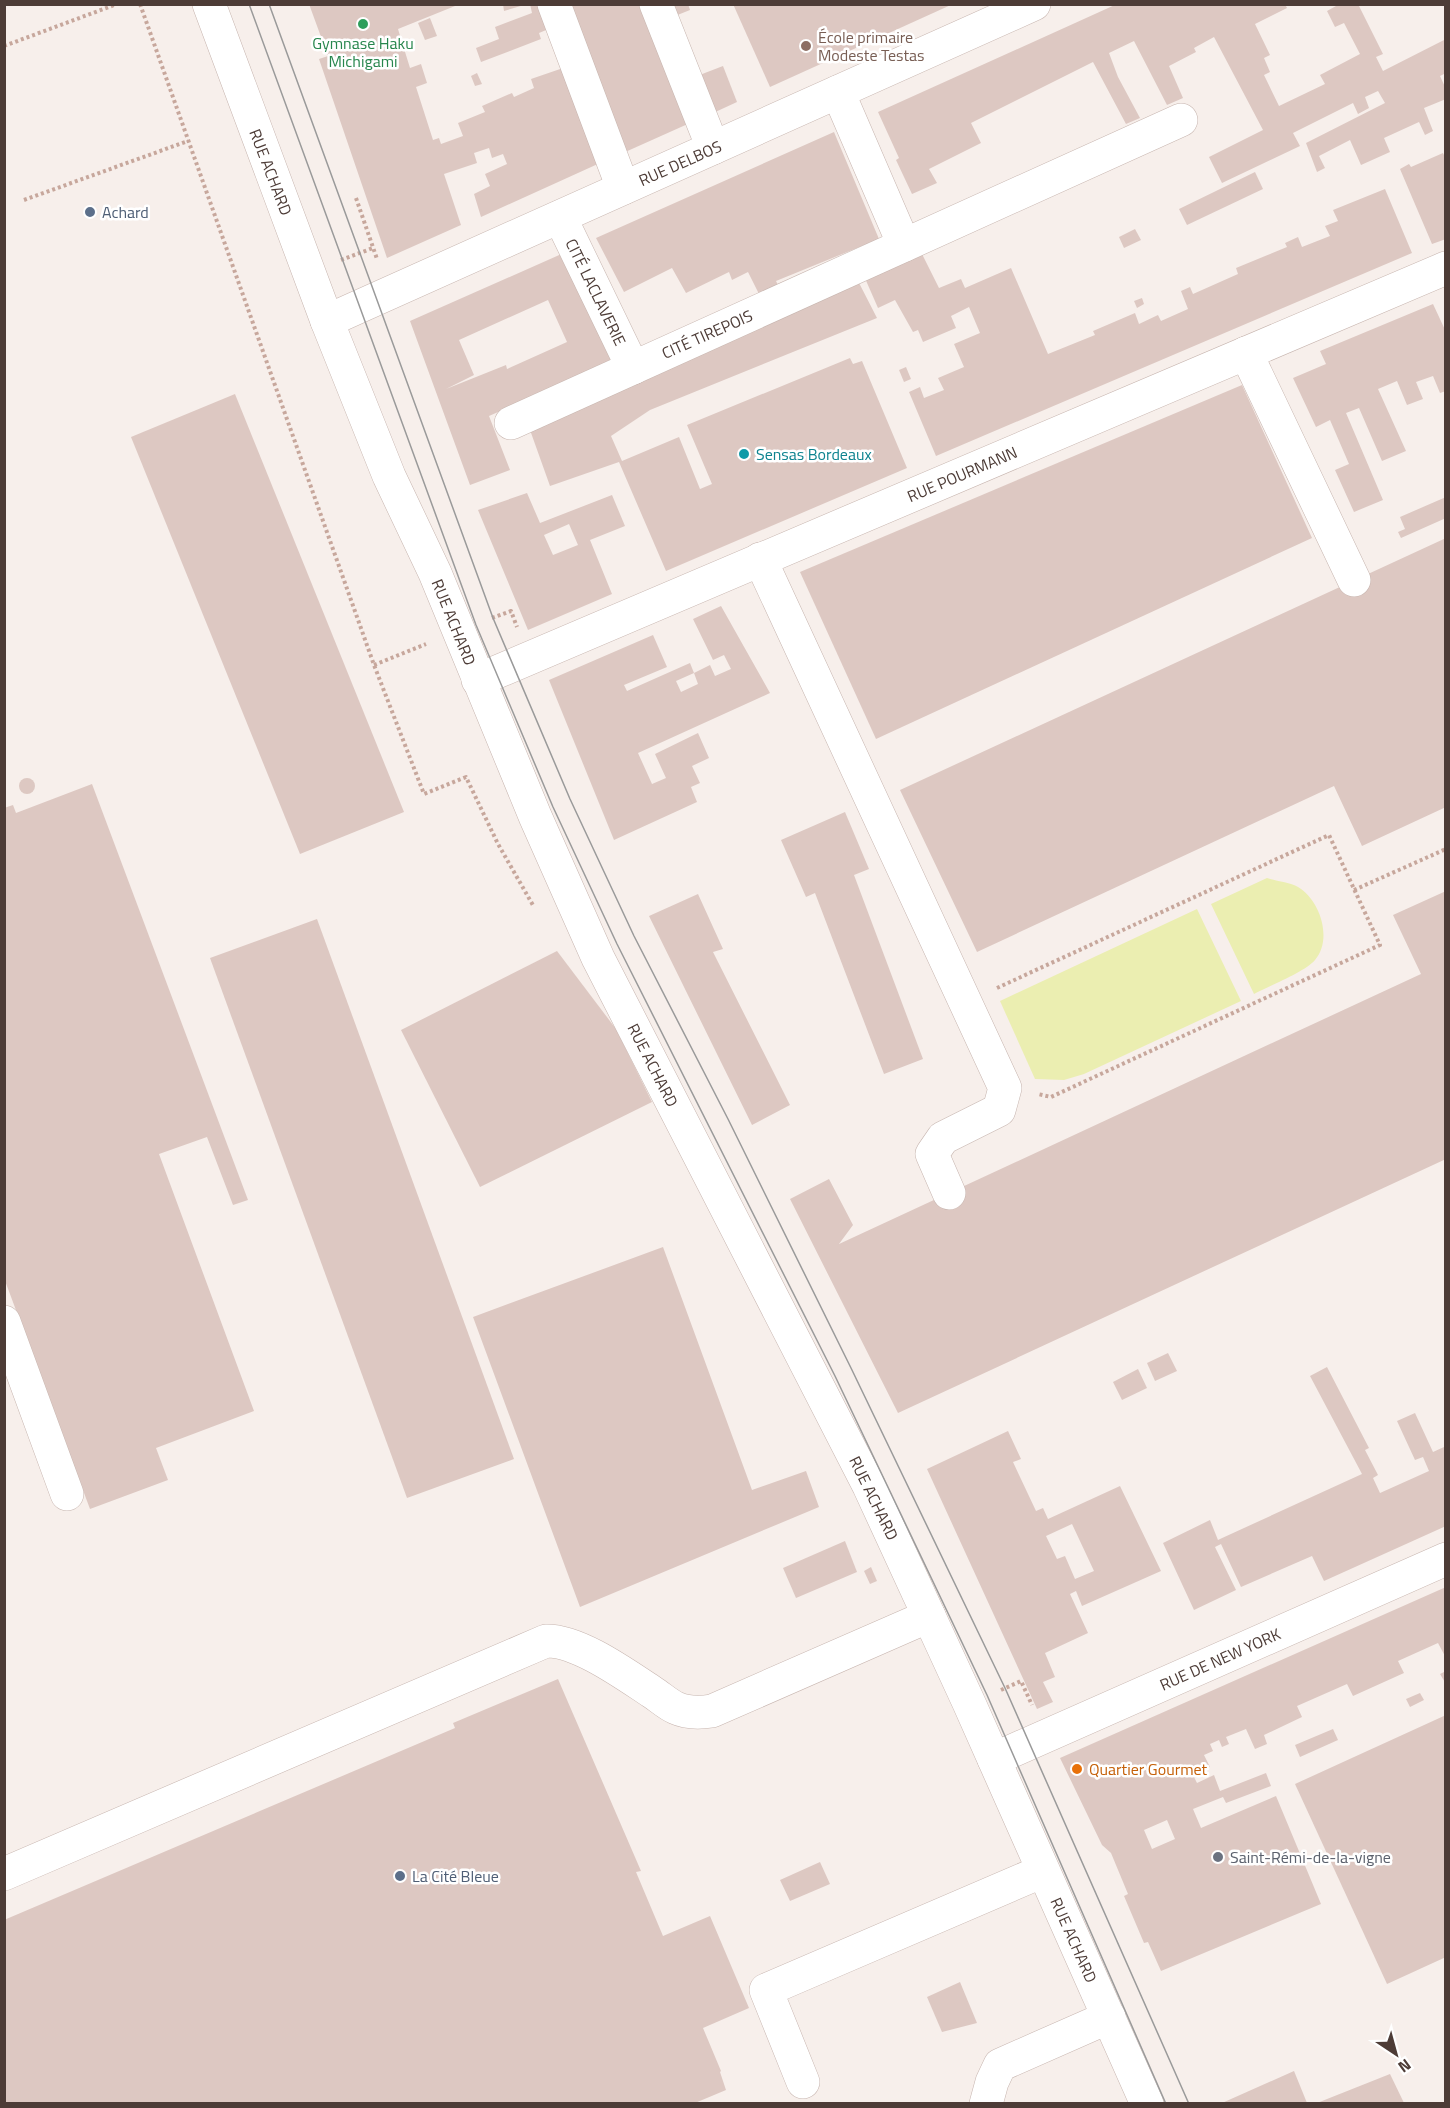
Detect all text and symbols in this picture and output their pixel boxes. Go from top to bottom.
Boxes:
marker: Gymnase Haku Michigami [356,17,370,31]
place label: École primaire Modeste Testas [818,25,925,67]
place label: Gymnase Haku Michigami [312,31,414,73]
marker: École primaire Modeste Testas [799,39,813,53]
street label: RUE ACHARD [243,125,299,219]
street label: RUE DELBOS [635,134,725,192]
place label: Achard [102,200,149,224]
marker: Achard [83,205,97,219]
street label: CITÉ LACLAVERIE [560,234,632,350]
street label: CITÉ TIREPOIS [658,303,756,365]
street label: RUE POURMANN [903,440,1021,508]
place label: Sensas Bordeaux [756,442,872,466]
marker: Sensas Bordeaux [737,447,751,461]
street label: RUE ACHARD [426,575,482,669]
street label: RUE ACHARD [622,1019,684,1111]
street label: RUE ACHARD [843,1452,905,1544]
street label: RUE DE NEW YORK [1156,1622,1284,1696]
place label: Quartier Gourmet [1089,1757,1208,1781]
marker: Quartier Gourmet [1070,1762,1084,1776]
place label: Saint-Rémi-de-la-vigne [1230,1845,1391,1869]
marker: Saint-Rémi-de-la-vigne [1211,1850,1225,1864]
place label: La Cité Bleue [412,1864,499,1888]
marker: La Cité Bleue [393,1869,407,1883]
street label: RUE ACHARD [1045,1894,1103,1986]
north arrow [1366,2024,1426,2084]
text: N [1393,2053,1416,2079]

